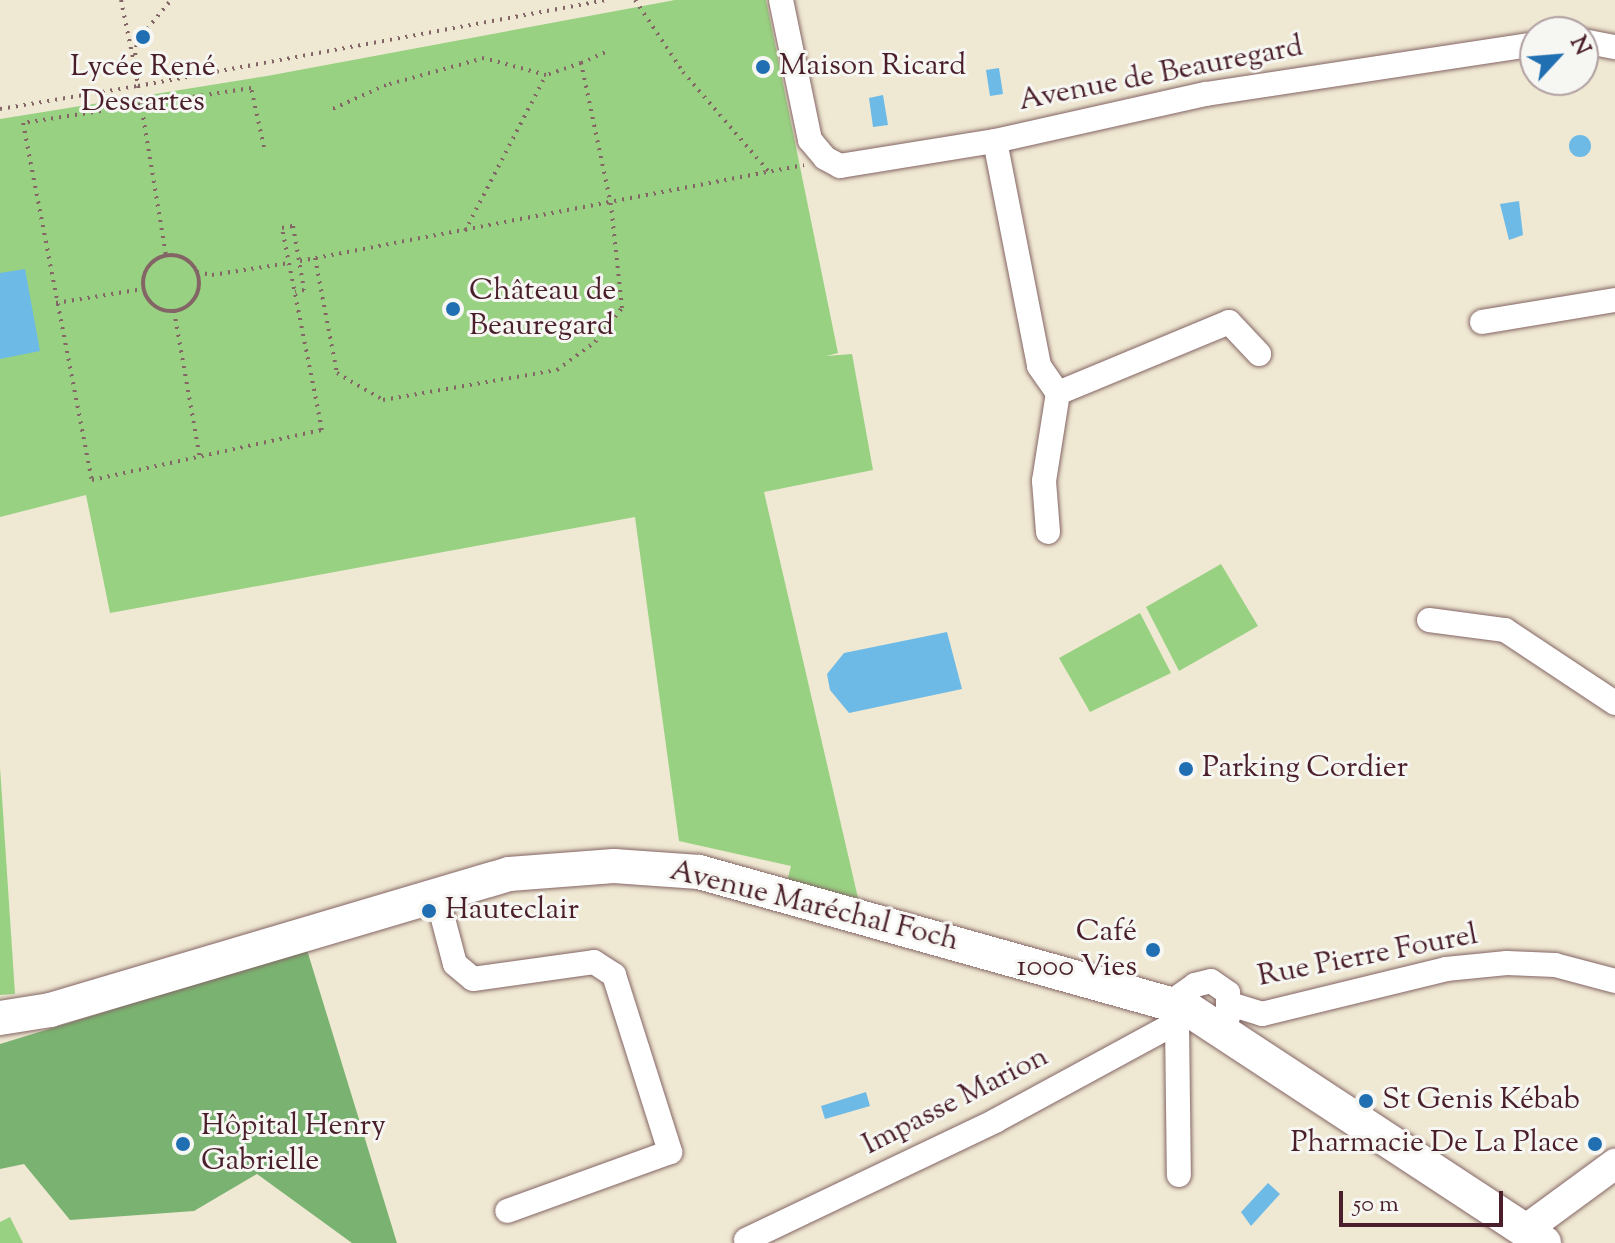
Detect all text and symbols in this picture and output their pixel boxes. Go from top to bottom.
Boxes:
north arrow [1519,16,1599,96]
marker: Lycée René Descartes [134,28,152,46]
street label: Avenue de Beauregard [1016,30,1306,120]
text: N [1561,31,1597,61]
place label: Maison Ricard [779,49,966,85]
place label: Lycée René Descartes [70,50,216,120]
marker: Maison Ricard [754,58,772,76]
place label: Château de Beauregard [469,274,616,344]
marker: Château de Beauregard [444,300,462,318]
place label: Parking Cordier [1202,751,1408,787]
marker: Parking Cordier [1177,760,1195,778]
street label: Avenue Maréchal Foch [666,854,962,960]
place label: Hauteclair [445,893,579,929]
marker: Hauteclair [420,902,438,920]
place label: Café 1000 Vies [1017,915,1137,986]
street label: Rue Pierre Fourel [1255,918,1481,996]
marker: Café 1000 Vies [1144,941,1162,959]
street label: Impasse Marion [857,1040,1055,1164]
place label: St Genis Kébab [1382,1083,1580,1119]
marker: St Genis Kébab [1357,1092,1375,1110]
place label: Hôpital Henry Gabrielle [201,1109,386,1180]
place label: Pharmacie De La Place [1291,1126,1579,1162]
marker: Hôpital Henry Gabrielle [172,1133,194,1155]
marker: Pharmacie De La Place [1586,1135,1604,1153]
scale bar [1343,1175,1507,1225]
text: 50 m [1353,1188,1399,1222]

